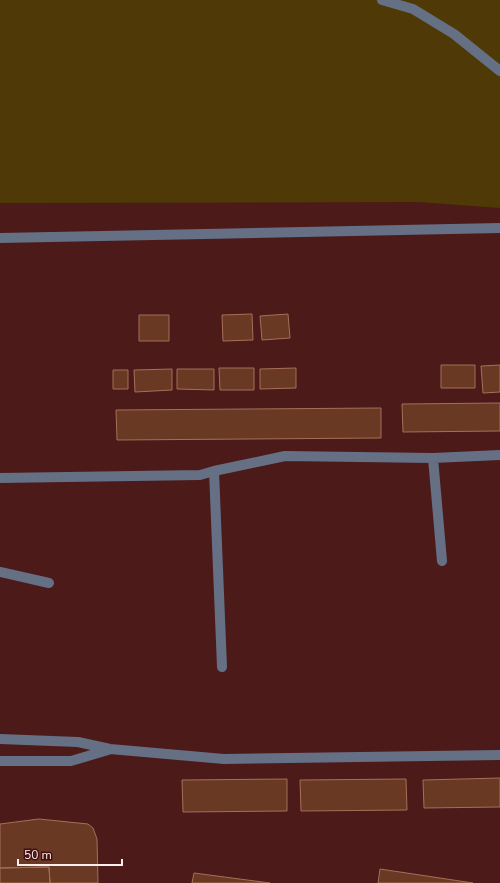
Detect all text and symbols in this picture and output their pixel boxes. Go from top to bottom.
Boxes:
scale bar [18,841,122,867]
text: 50 m [24,847,52,863]

